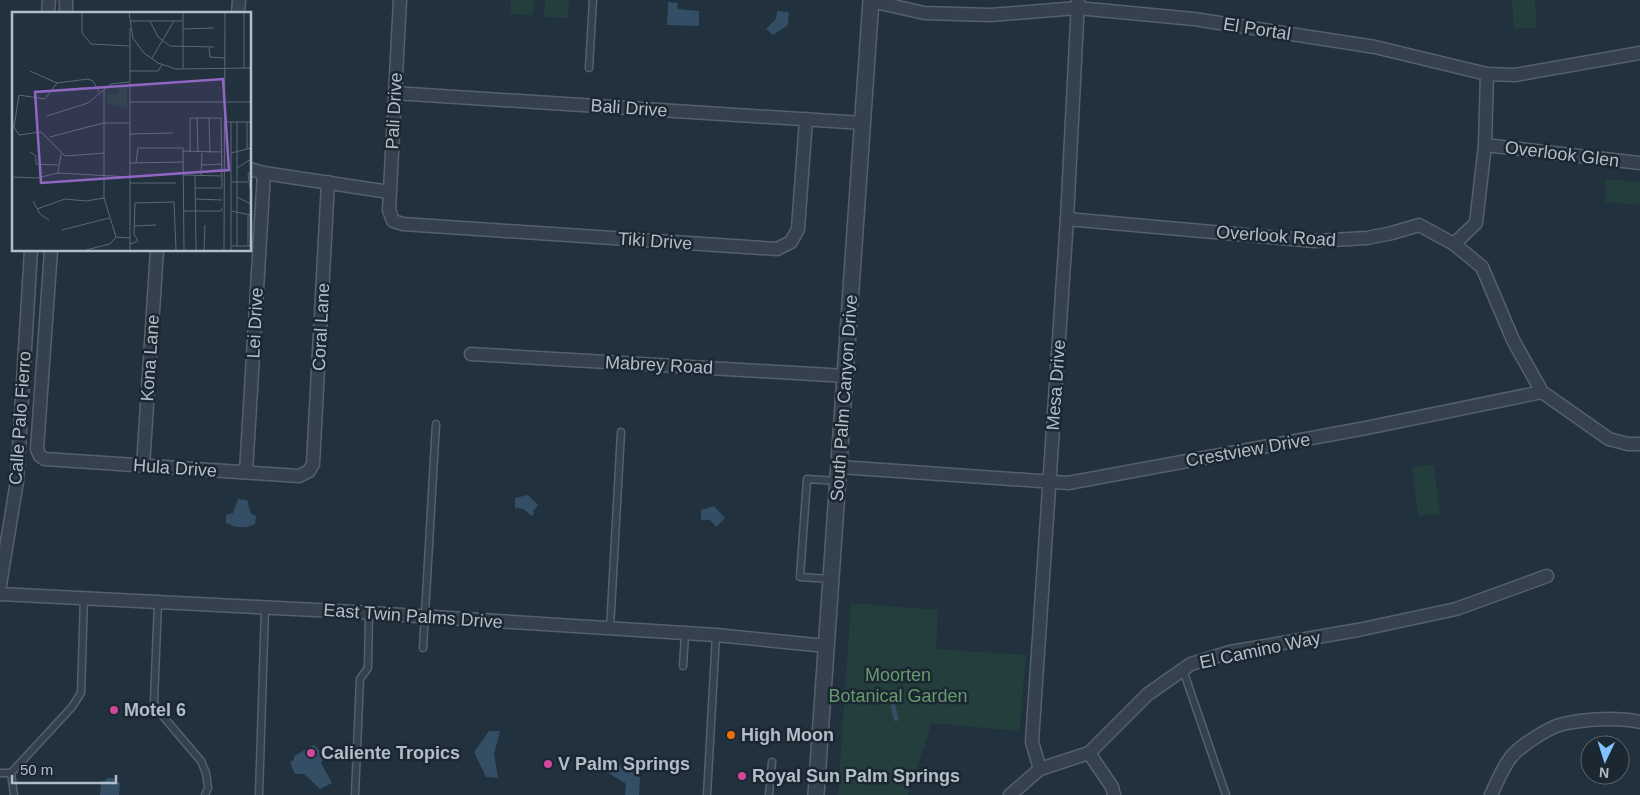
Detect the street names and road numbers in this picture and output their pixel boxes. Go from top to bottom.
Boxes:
street label: El Portal [1222,14,1292,44]
street label: Pali Drive [382,72,406,150]
street label: Bali Drive [590,95,668,121]
street label: Overlook Glen [1504,137,1620,171]
street label: Overlook Road [1215,222,1337,250]
street label: Tiki Drive [617,228,693,254]
street label: Coral Lane [309,283,333,371]
street label: Lei Drive [243,287,267,359]
street label: South Palm Canyon Drive [827,294,861,502]
street label: Kona Lane [137,314,163,402]
street label: Mesa Drive [1043,339,1069,431]
street label: Calle Palo Fierro [5,350,35,486]
street label: Mabrey Road [605,352,713,378]
street label: Crestview Drive [1184,429,1312,471]
street label: Hula Drive [132,455,218,481]
street label: East Twin Palms Drive [323,600,503,632]
street label: El Camino Way [1198,627,1322,673]

